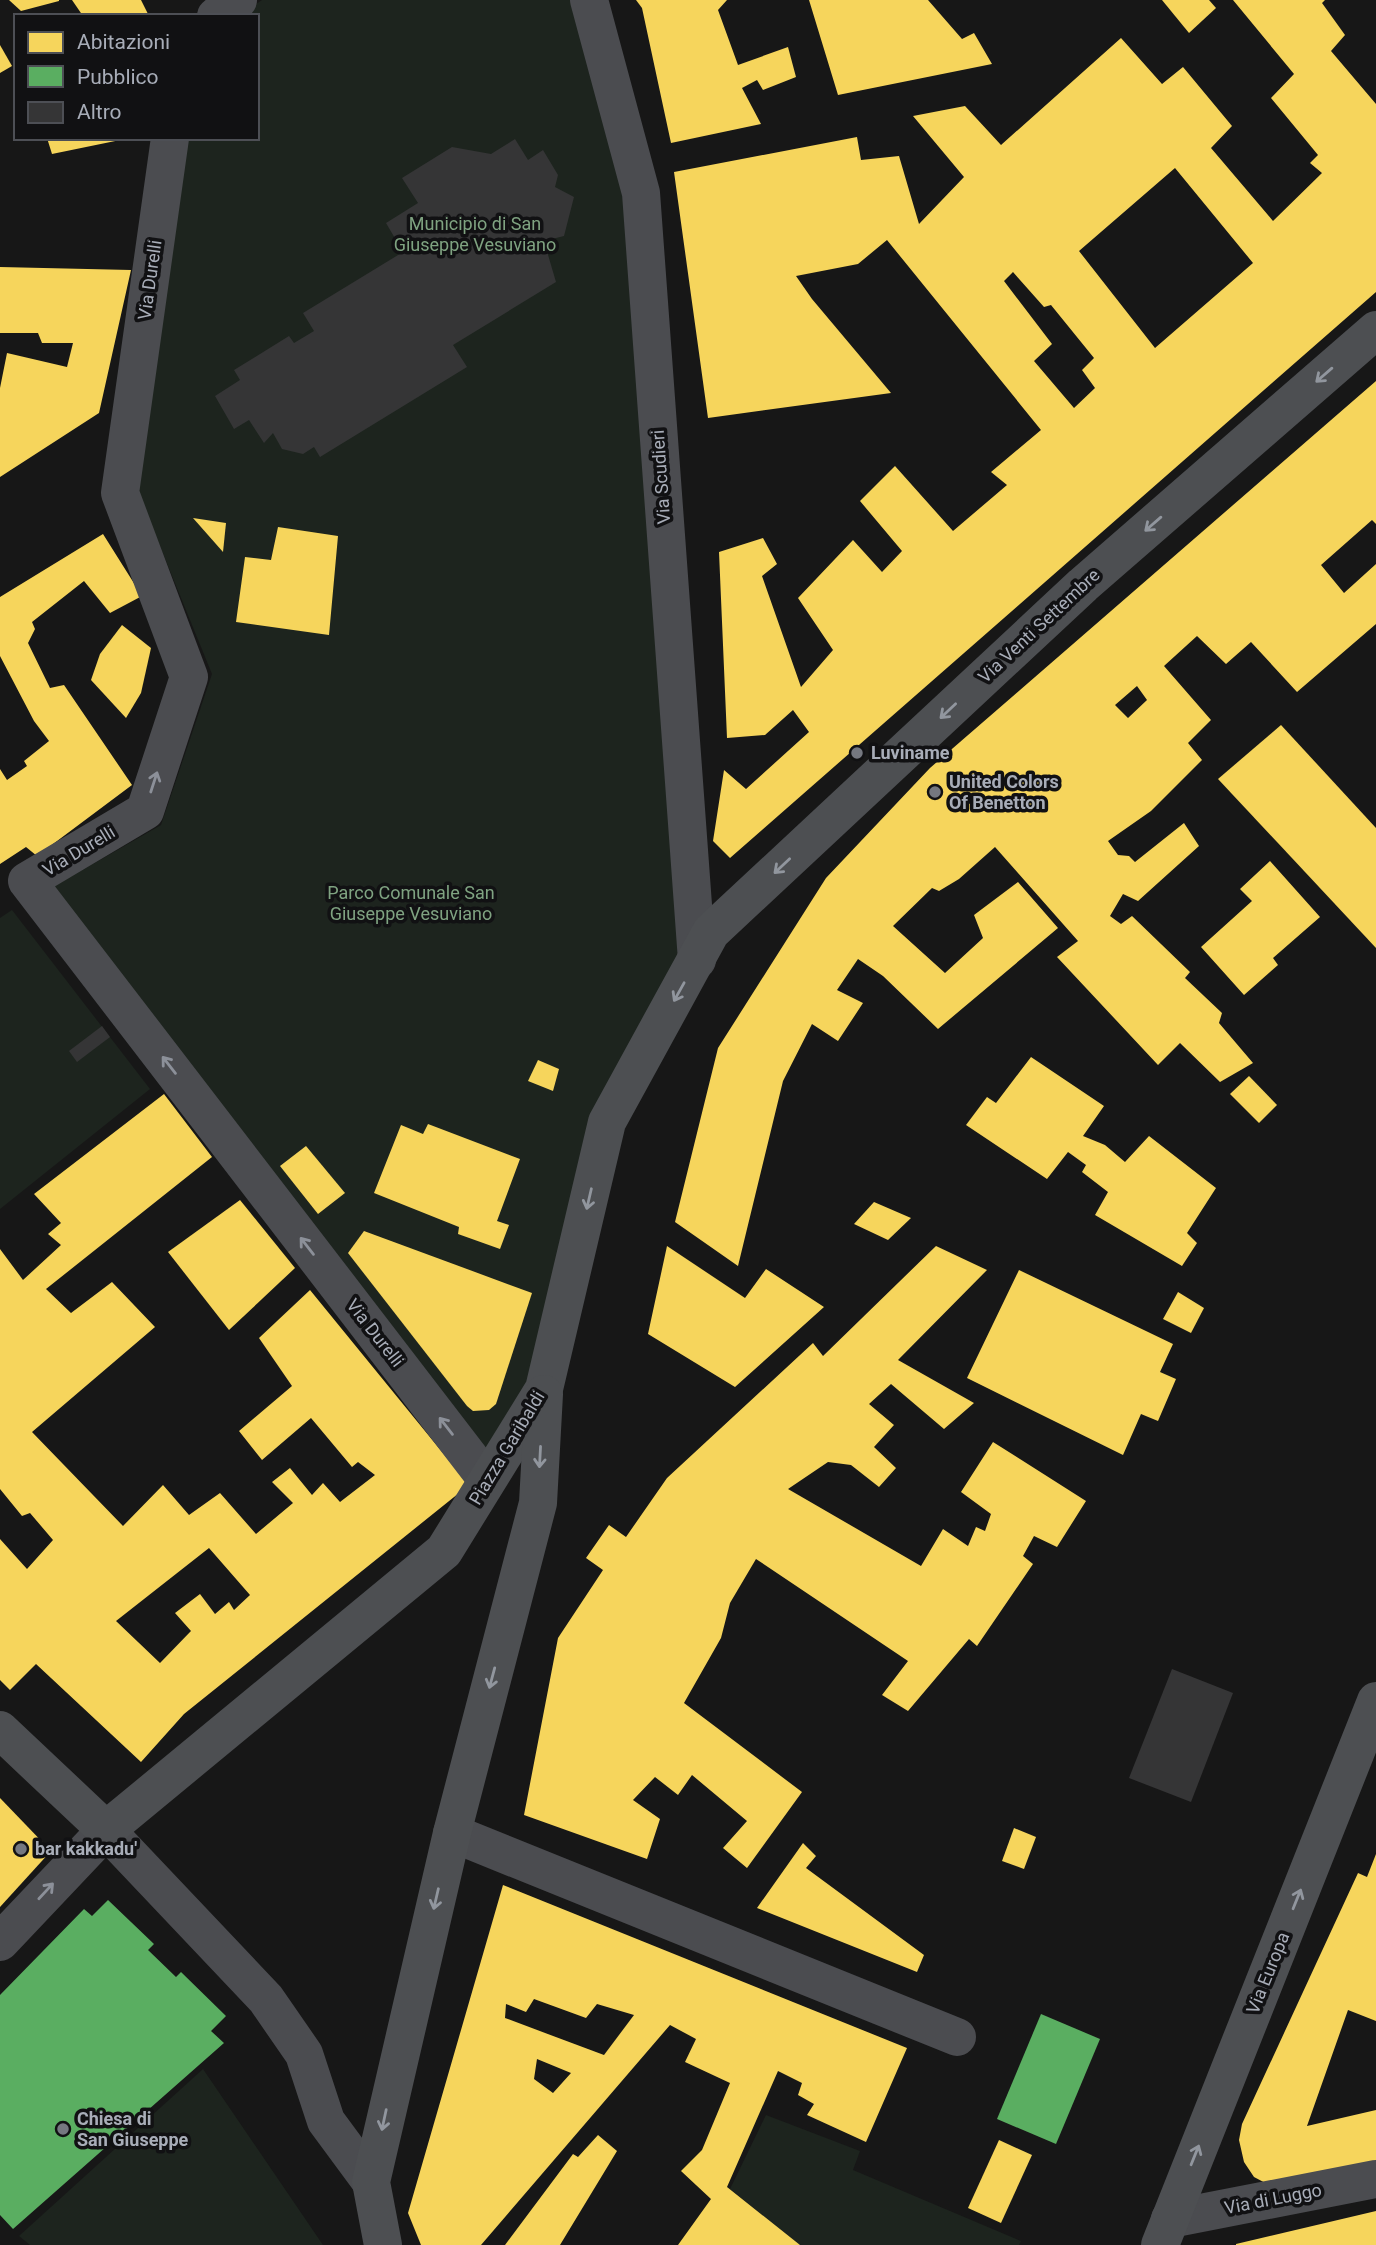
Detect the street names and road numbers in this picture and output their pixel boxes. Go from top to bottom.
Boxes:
street label: Via Durelli [134,239,166,321]
street label: Via Scudieri [647,429,674,525]
street label: Via Venti Settembre [974,564,1104,687]
street label: Via Durelli [39,821,119,880]
street label: Via Durelli [342,1295,408,1371]
street label: Piazza Garibaldi [464,1387,549,1508]
street label: Via Europa [1242,1929,1293,2017]
street label: Via di Luggo [1222,2179,1323,2218]

